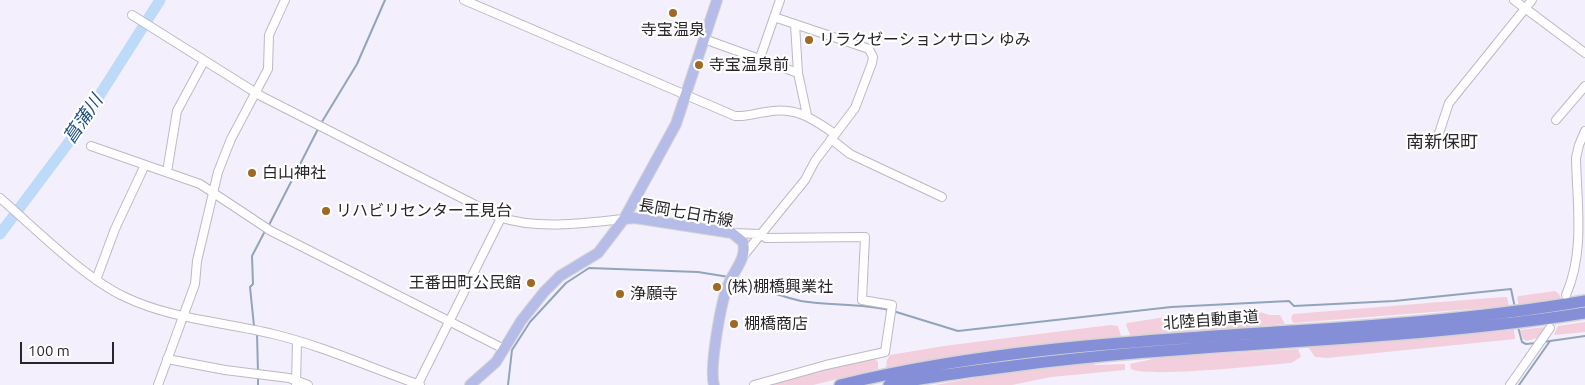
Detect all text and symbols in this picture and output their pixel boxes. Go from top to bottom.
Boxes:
marker: 寺宝温泉 [667,7,679,19]
place label: 寺宝温泉 [641,20,705,40]
place label: リラクゼーションサロン ゆみ [819,30,1031,50]
marker: リラクゼーションサロン ゆみ [803,34,815,46]
place label: 寺宝温泉前 [709,55,789,75]
marker: 寺宝温泉前 [693,59,705,71]
water label: 菖蒲川 [59,91,107,147]
district label: 南新保町 [1406,131,1478,153]
place label: 白山神社 [262,163,326,183]
marker: 白山神社 [246,167,258,179]
street label: 長岡七日市線 [637,195,735,231]
place label: リハビリセンター王見台 [336,201,512,221]
marker: リハビリセンター王見台 [320,205,332,217]
place label: 王番田町公民館 [409,273,521,293]
marker: 王番田町公民館 [525,277,537,289]
place label: (株)棚橋興業社 [727,277,833,297]
marker: (株)棚橋興業社 [711,281,723,293]
place label: 浄願寺 [630,284,678,304]
marker: 浄願寺 [614,288,626,300]
street label: 北陸自動車道 [1162,307,1260,333]
place label: 棚橋商店 [744,314,808,334]
marker: 棚橋商店 [728,318,740,330]
scale bar [22,332,116,364]
text: 100 m [28,342,70,359]

